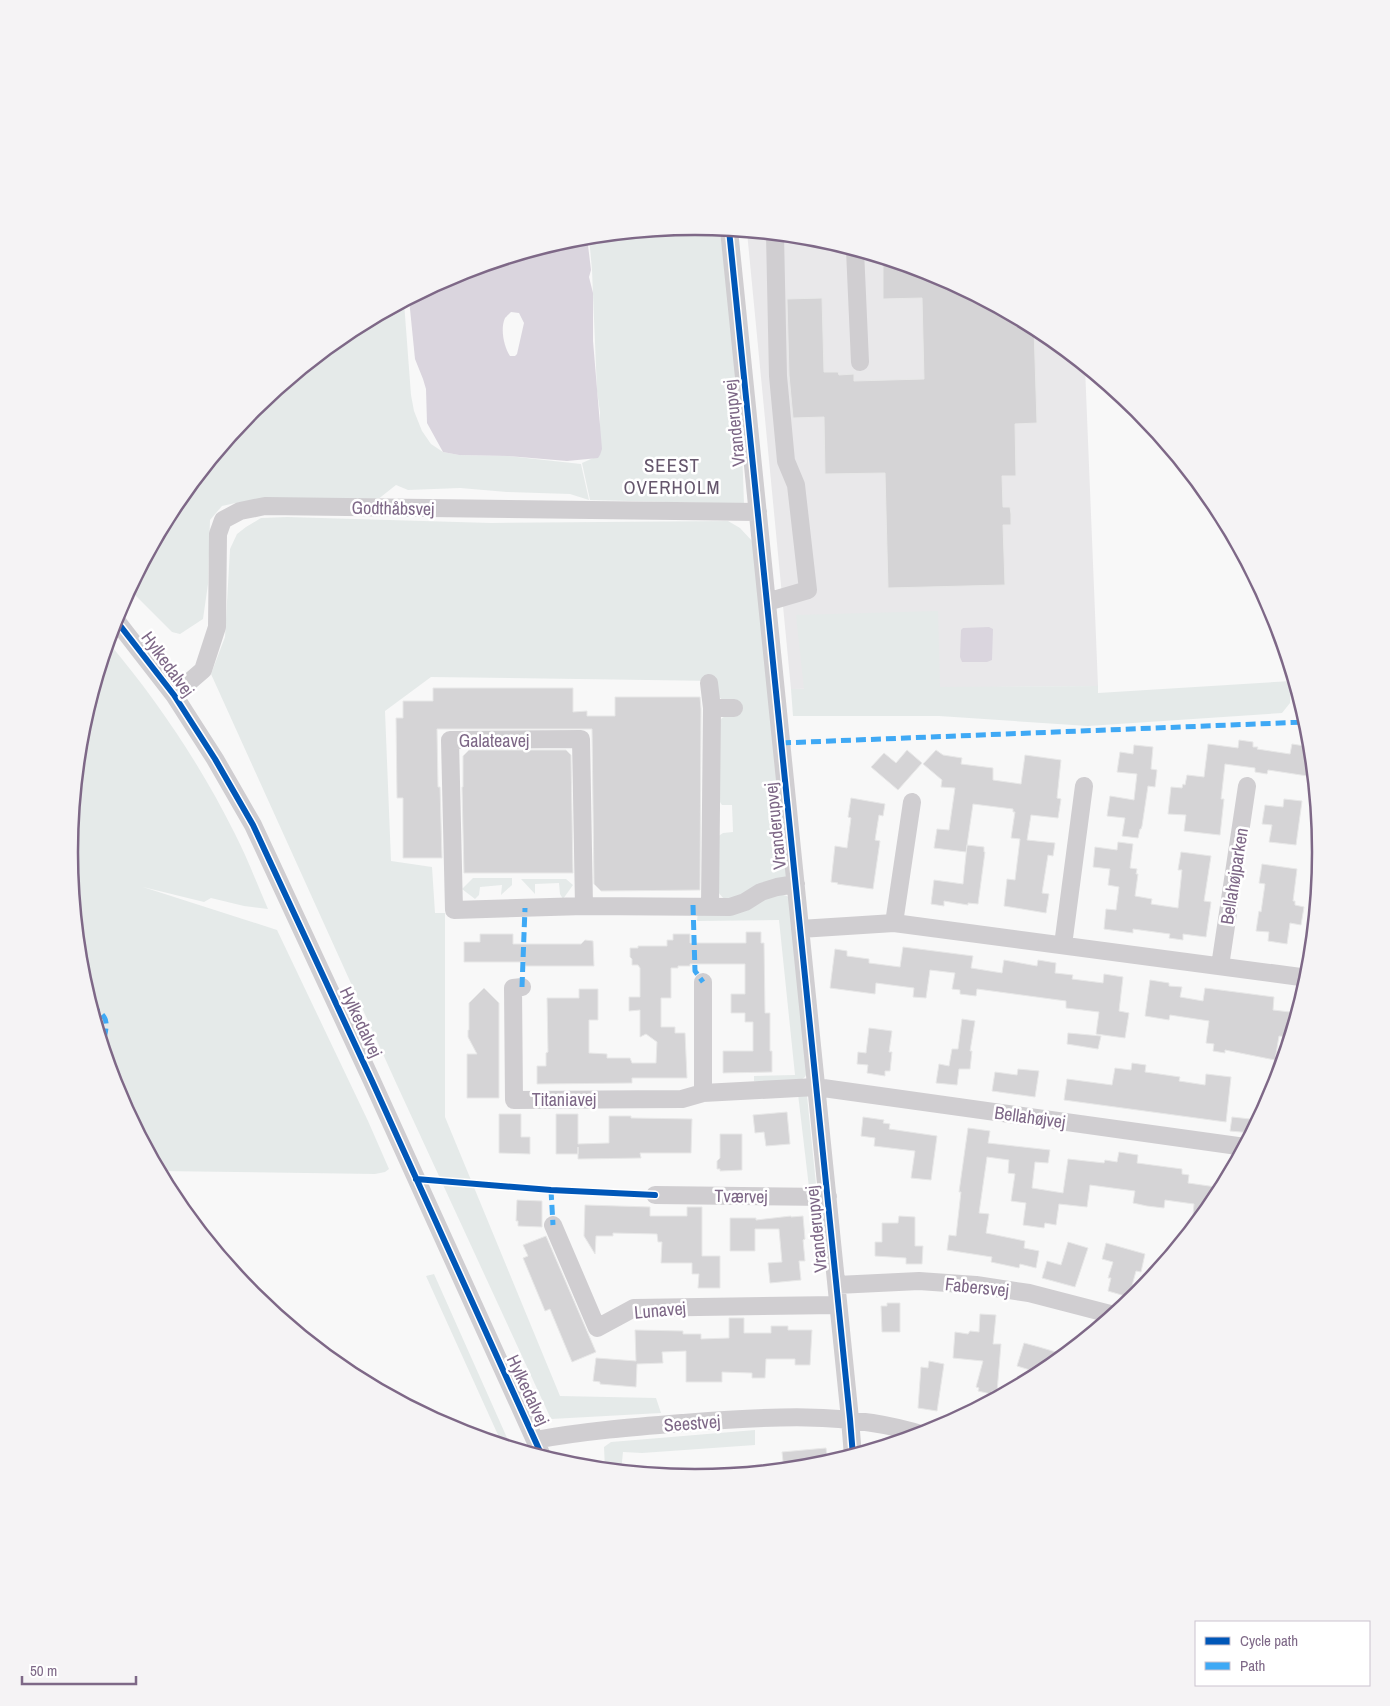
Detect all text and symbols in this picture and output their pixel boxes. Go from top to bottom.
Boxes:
street label: Vranderupvej [717,378,751,468]
district label: SEEST OVERHOLM [623,452,721,500]
street label: Godthåbsvej [351,495,435,521]
street label: Hylkedalvej [136,626,200,702]
street label: Galateavej [459,728,529,753]
street label: Vranderupvej [758,781,792,871]
street label: Bellahøjparken [1214,826,1254,926]
street label: Hylkedalvej [334,983,388,1061]
street label: Titaniavej [532,1087,596,1112]
street label: Bellahøjvej [993,1100,1067,1134]
street label: Tværvej [714,1183,768,1209]
street label: Vranderupvej [799,1184,833,1274]
street label: Fabersvej [944,1271,1010,1303]
street label: Lunavej [633,1295,687,1325]
street label: Hylkedalvej [501,1351,555,1429]
street label: Seestvej [663,1409,721,1437]
legend [1195,1621,1370,1686]
text: Cycle path [1240,1630,1298,1651]
scale bar [22,1654,136,1686]
text: Path [1240,1655,1265,1676]
text: 50 m [30,1660,57,1681]

